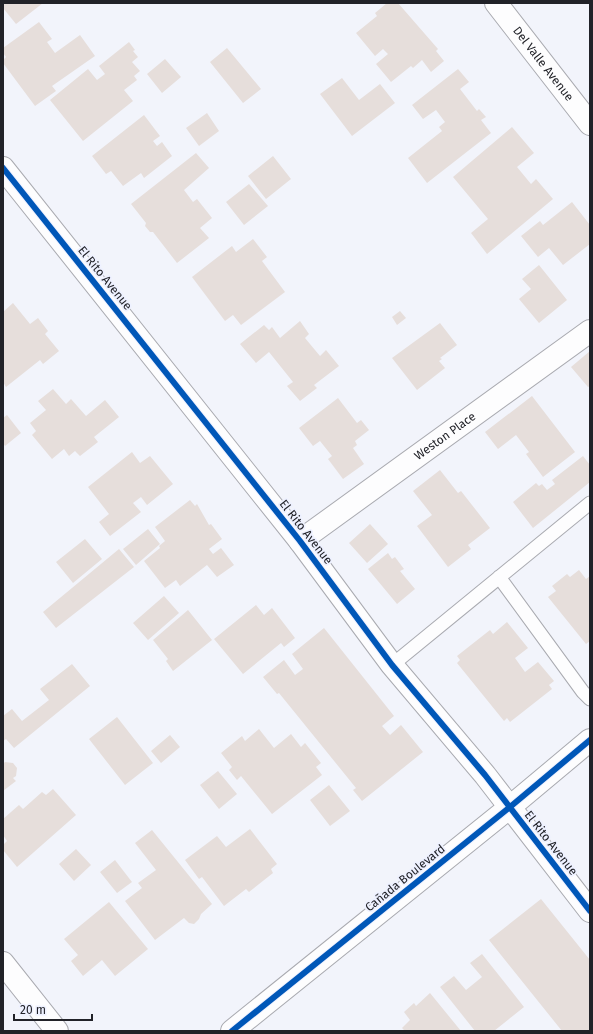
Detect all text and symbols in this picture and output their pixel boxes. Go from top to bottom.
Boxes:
street label: Del Valle Avenue [510,24,576,104]
street label: El Rito Avenue [75,243,135,313]
street label: Weston Place [412,409,478,463]
street label: El Rito Avenue [277,497,335,567]
street label: El Rito Avenue [522,808,580,878]
street label: Cañada Boulevard [362,842,448,914]
scale bar [14,996,92,1022]
text: 20 m [20,1003,46,1017]

